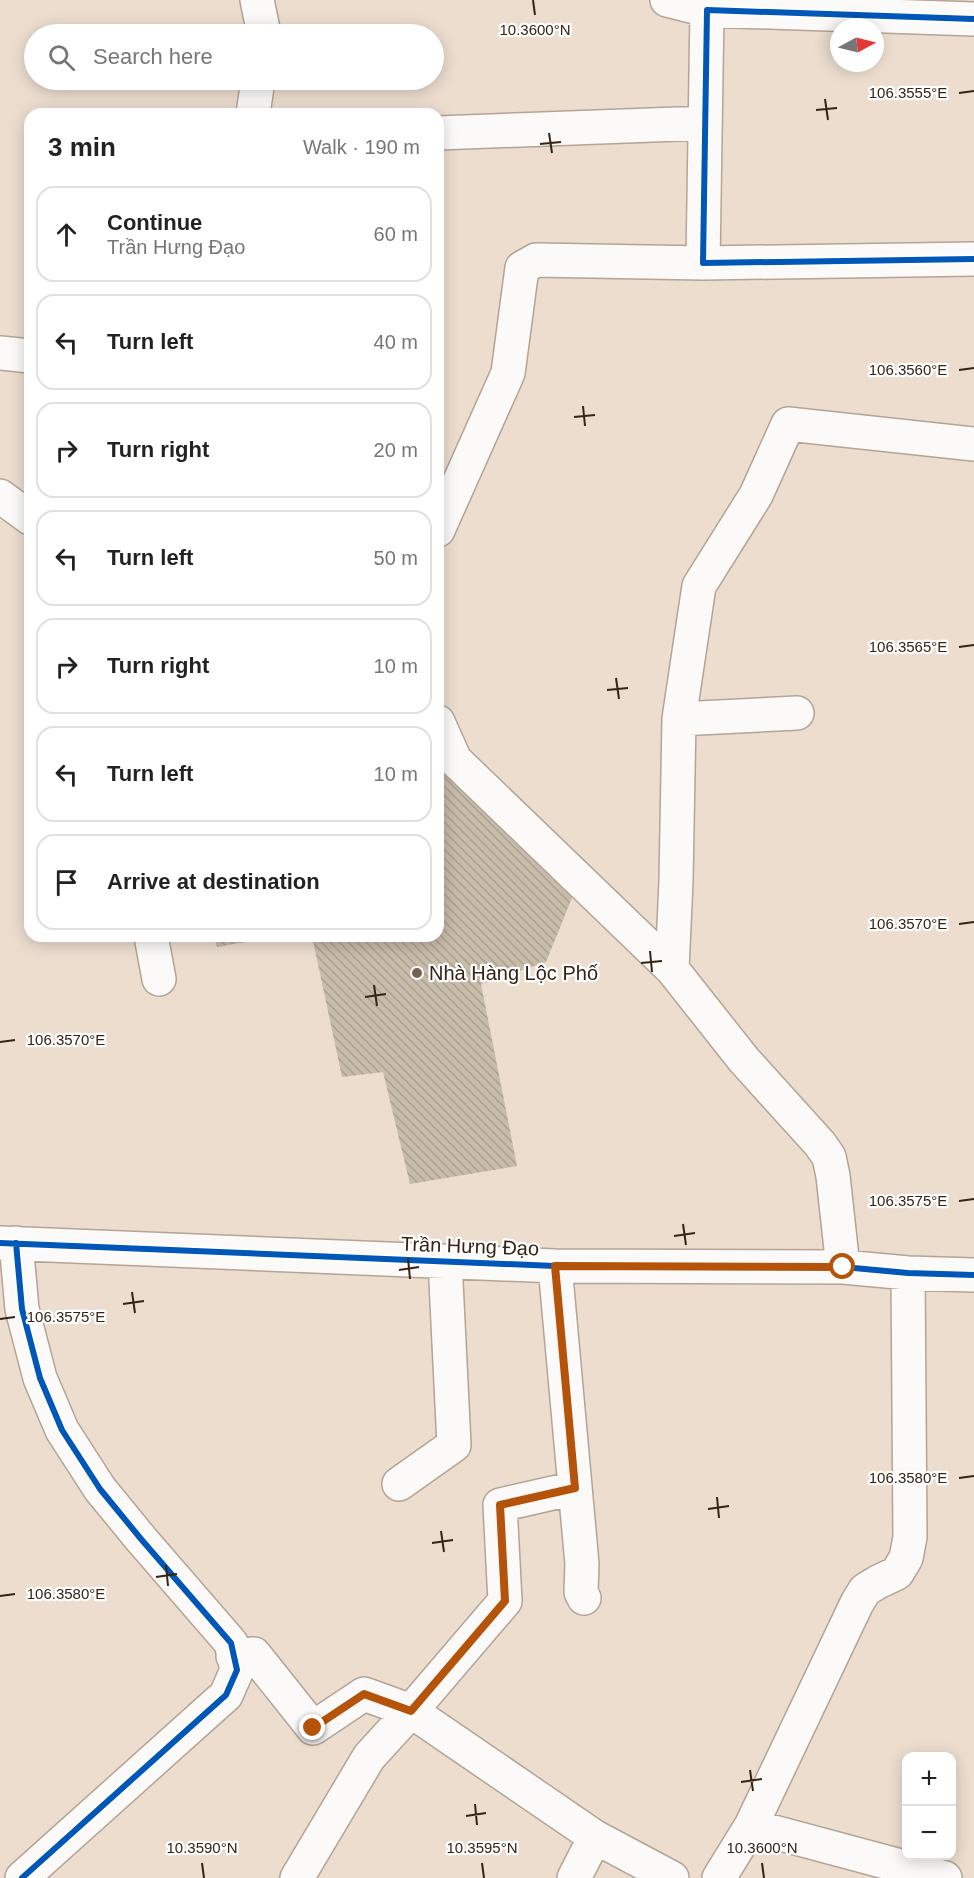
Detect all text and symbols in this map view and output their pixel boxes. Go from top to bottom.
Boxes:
north arrow [830,18,884,72]
text: 10.3600°N [499,21,571,38]
search box [24,24,444,90]
icon: search [45,41,78,74]
text: Search here [93,44,213,69]
text: 106.3555°E [869,84,947,101]
text: 3 min [48,132,116,162]
text: Walk · 190 m [303,136,420,158]
text: Continue [107,210,202,235]
icon: ahead [50,218,83,251]
text: 60 m [374,223,418,245]
text: Trần Hưng Đạo [107,236,245,258]
icon: left [50,326,83,359]
text: Turn left [107,329,193,354]
text: 40 m [374,331,418,353]
text: 106.3560°E [869,361,947,378]
icon: right [50,434,83,467]
text: Turn right [107,437,209,462]
text: 20 m [374,439,418,461]
icon: left [50,542,83,575]
text: Turn left [107,545,193,570]
text: 50 m [374,547,418,569]
text: 106.3565°E [869,638,947,655]
icon: right [50,650,83,683]
text: Turn right [107,653,209,678]
text: 10 m [374,655,418,677]
icon: left [50,758,83,791]
text: Turn left [107,761,193,786]
text: 10 m [374,763,418,785]
icon: arrive [50,866,83,899]
text: Arrive at destination [107,869,320,894]
text: 106.3570°E [869,915,947,932]
place label: Nhà Hàng Lộc Phố [429,962,598,984]
marker: Nhà Hàng Lộc Phố [410,966,424,980]
text: 106.3570°E [27,1031,105,1048]
text: 106.3575°E [869,1192,947,1209]
street label: Trần Hưng Đạo [401,1233,539,1259]
route start [829,1253,855,1279]
text: 106.3575°E [27,1308,105,1325]
text: 106.3580°E [869,1469,947,1486]
text: 106.3580°E [27,1585,105,1602]
route end [299,1714,325,1740]
map controls [902,1752,956,1860]
button: + [902,1752,956,1806]
button: − [902,1806,956,1860]
text: 10.3590°N [166,1839,238,1856]
text: 10.3595°N [446,1839,518,1856]
text: 10.3600°N [726,1839,798,1856]

